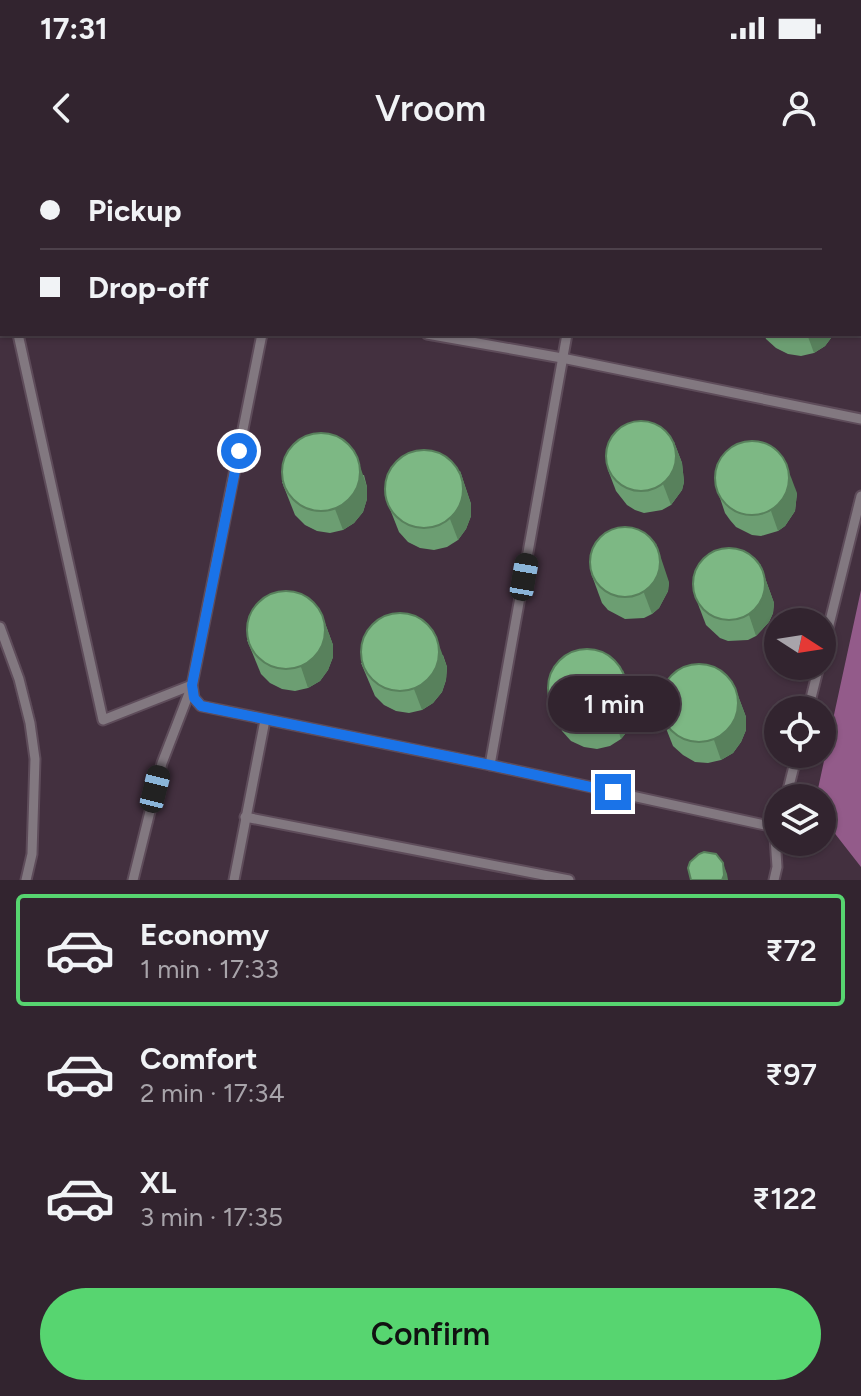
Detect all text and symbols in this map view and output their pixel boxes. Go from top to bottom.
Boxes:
text: 17:31 [40,10,108,47]
icon: back [40,86,84,130]
icon: person [777,86,821,130]
text: Vroom [375,87,486,130]
text: Pickup [88,192,182,229]
text: Drop-off [88,269,209,306]
route start [221,433,257,469]
car [508,551,540,603]
north arrow [764,608,836,680]
map controls [764,608,836,856]
callout: 1 min [547,676,679,732]
text: 1 min [584,688,644,720]
button: locate [764,696,836,768]
car [138,763,172,815]
route end [595,774,631,810]
button: layers [764,784,836,856]
icon: car [44,914,116,986]
text: Economy [140,916,269,953]
text: ₹72 [765,932,817,969]
text: 1 min · 17:33 [140,953,279,985]
icon: car [44,1038,116,1110]
text: Comfort [140,1040,258,1077]
text: ₹97 [765,1056,817,1093]
text: 2 min · 17:34 [140,1077,285,1109]
icon: car [44,1162,116,1234]
text: XL [140,1164,176,1201]
text: ₹122 [752,1180,817,1217]
text: 3 min · 17:35 [140,1201,283,1233]
button: Confirm [40,1288,821,1380]

